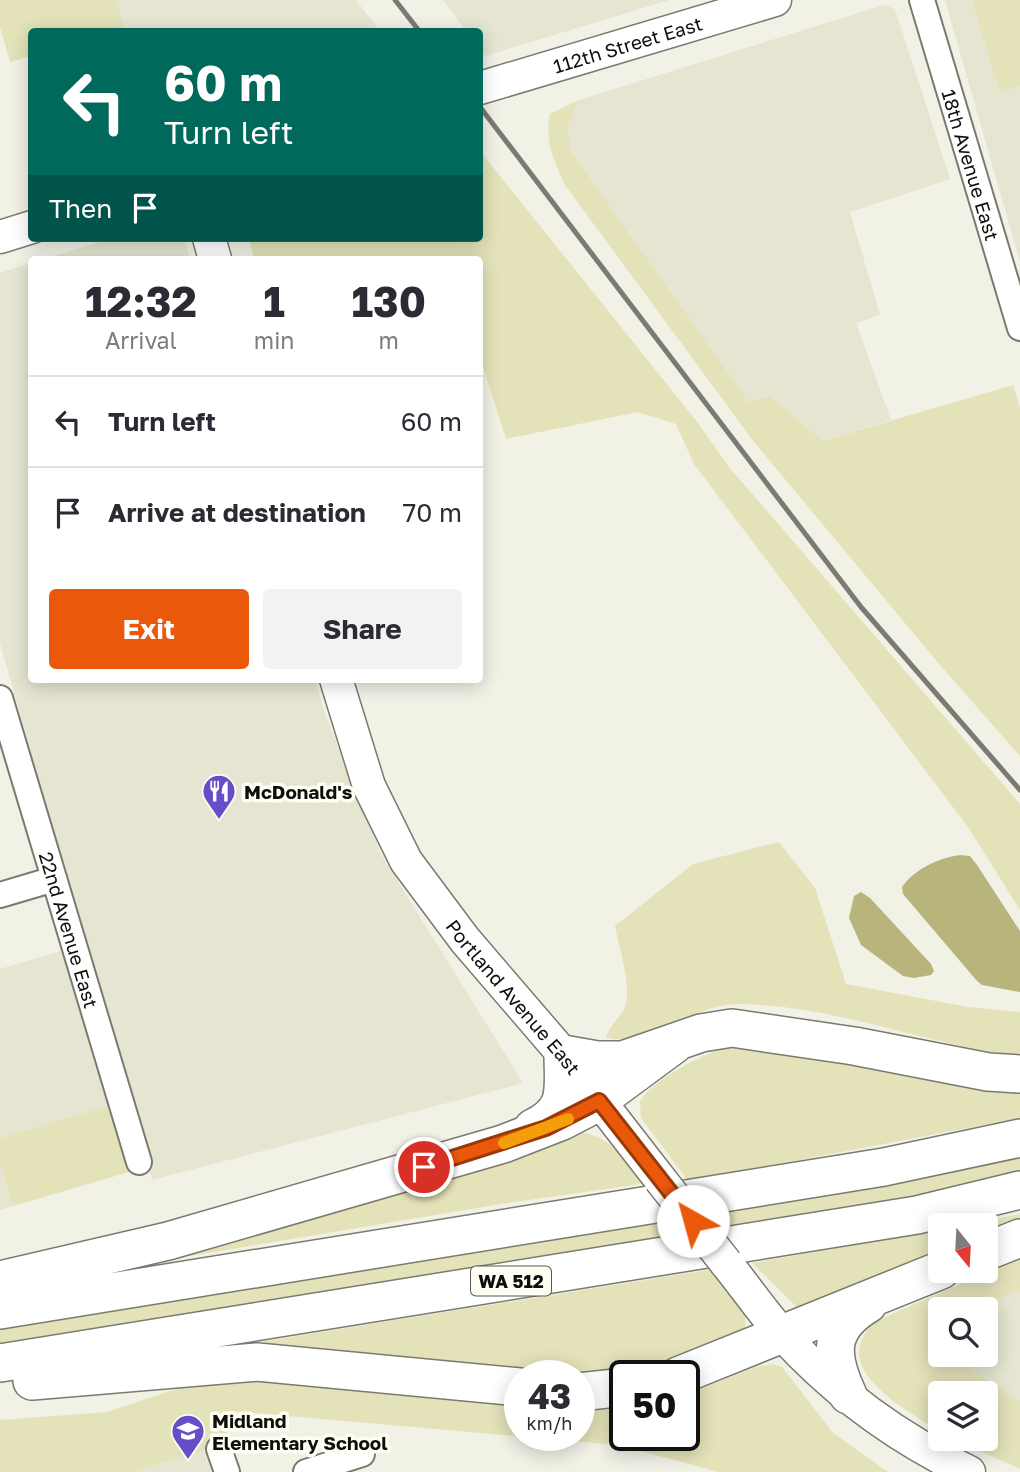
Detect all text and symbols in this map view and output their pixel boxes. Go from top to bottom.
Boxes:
street label: 112th Street East [550,11,705,77]
text: 60 m [164,53,282,112]
icon: left [49,56,140,147]
street label: 18th Avenue East [938,86,1005,243]
text: Turn left [164,113,293,151]
icon: arrive [126,189,164,227]
text: Then [49,193,112,224]
text: 12:32 [85,276,197,326]
text: 1 [263,276,285,326]
text: 130 [351,276,426,326]
text: Arrival [105,326,177,354]
text: min [254,326,295,354]
text: m [379,326,399,354]
icon: left [49,403,87,441]
text: Turn left [108,406,216,437]
text: 60 m [401,406,462,437]
icon: arrive [49,494,87,532]
text: Arrive at destination [108,497,366,528]
text: 70 m [403,497,462,528]
button: Exit [49,589,249,669]
button: Share [263,589,462,669]
restaurant icon: McDonald's [200,772,238,821]
place label: McDonald's [244,780,353,803]
street label: 22nd Avenue East [35,849,104,1011]
street label: Portland Avenue East [442,915,586,1079]
pin [394,1137,454,1197]
icon: arrive [405,1148,443,1186]
position arrow [656,1184,730,1258]
north arrow [928,1213,998,1283]
map controls [928,1213,998,1451]
road number: WA 512 [471,1266,551,1296]
button: search [928,1297,998,1367]
speed limit sign: 50 [609,1360,700,1451]
text: 43 [528,1375,571,1417]
button: layers [928,1381,998,1451]
place label: Midland Elementary School [212,1409,388,1454]
school or university icon: Midland Elementary School [169,1412,207,1461]
text: km/h [527,1412,572,1434]

